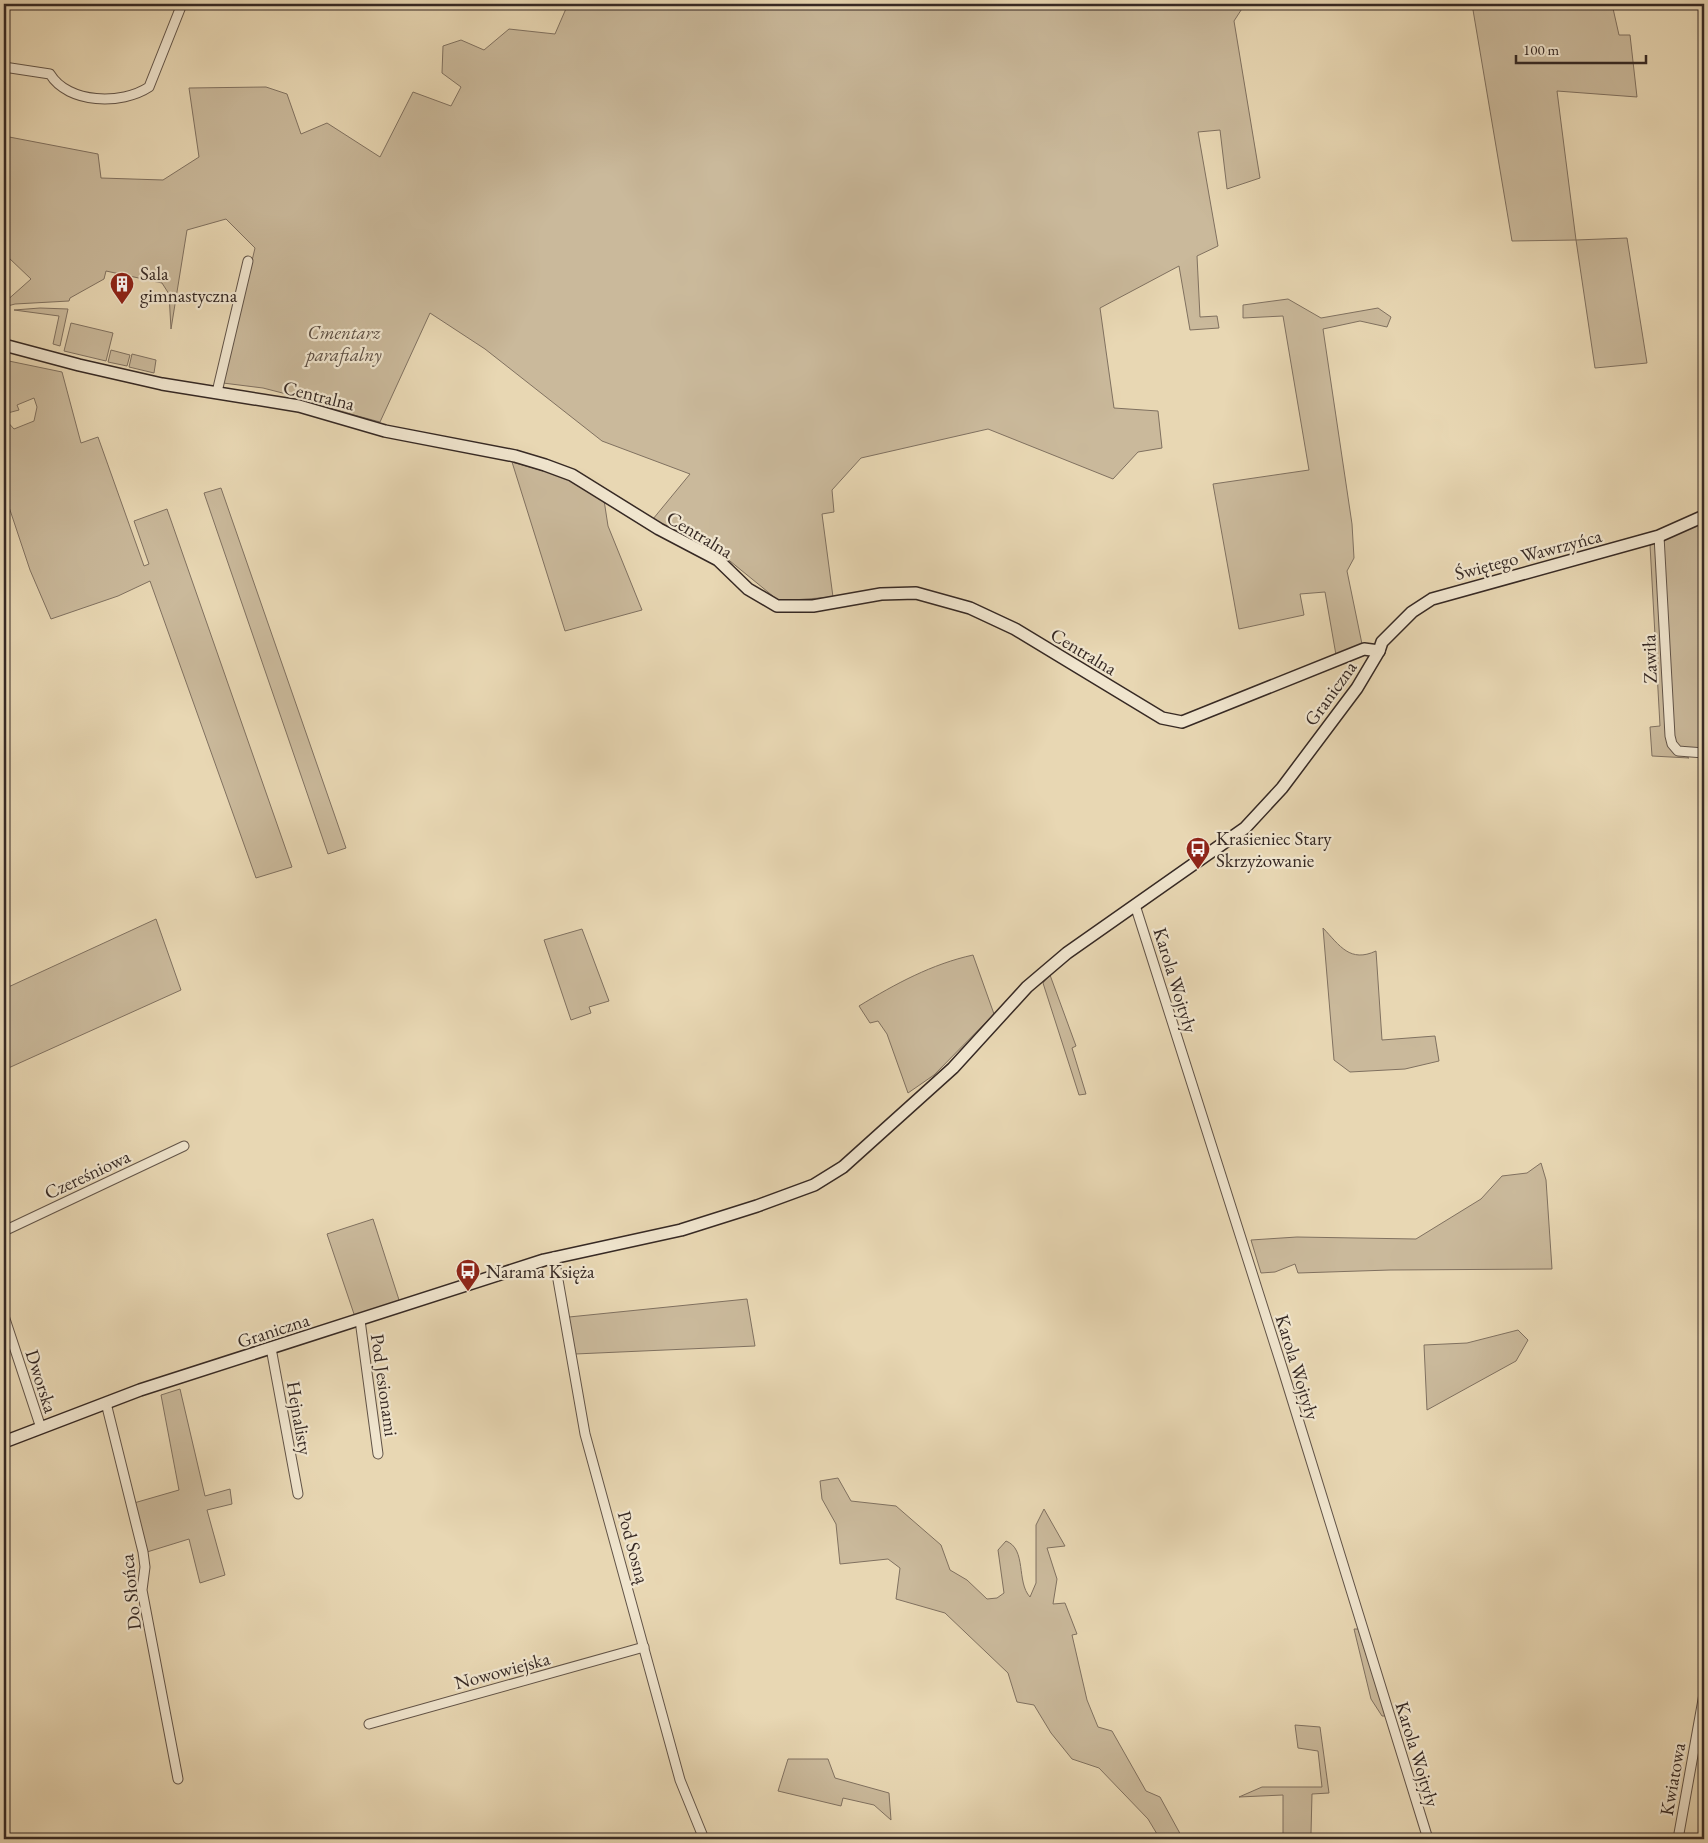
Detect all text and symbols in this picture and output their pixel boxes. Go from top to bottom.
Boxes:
scale bar [1516,32,1646,64]
text: 100 m [1523,40,1560,59]
place label: Sala gimnastyczna [140,261,238,308]
building icon: Sala gimnastyczna [109,271,135,305]
park label: Cmentarz parafialny [303,320,382,367]
street label: Centralna [280,375,358,417]
street label: Centralna [662,505,738,564]
street label: Świętego Wawrzyńca [1452,523,1605,586]
street label: Centralna [1046,622,1122,681]
street label: Zawiła [1636,634,1663,684]
street label: Graniczna [1298,655,1363,731]
place label: Krasieniec Stary Skrzyżowanie [1216,826,1332,873]
bus stop icon: Krasieniec Stary Skrzyżowanie [1185,836,1211,870]
street label: Karola Wojtyły [1148,924,1204,1037]
street label: Czereśniowa [40,1143,135,1205]
bus stop icon: Narama Księża [455,1258,481,1292]
place label: Narama Księża [486,1259,595,1284]
street label: Graniczna [234,1307,313,1354]
street label: Karola Wojtyły [1270,1311,1326,1424]
street label: Pod Jesionami [365,1332,404,1438]
street label: Dworska [20,1346,64,1416]
street label: Hejnalisty [281,1379,318,1458]
street label: Pod Sosną [612,1508,655,1587]
street label: Do Słońca [114,1552,147,1631]
street label: Nowowiejska [452,1646,553,1695]
street label: Karola Wojtyły [1390,1698,1446,1811]
street label: Kwiatowa [1654,1740,1691,1817]

